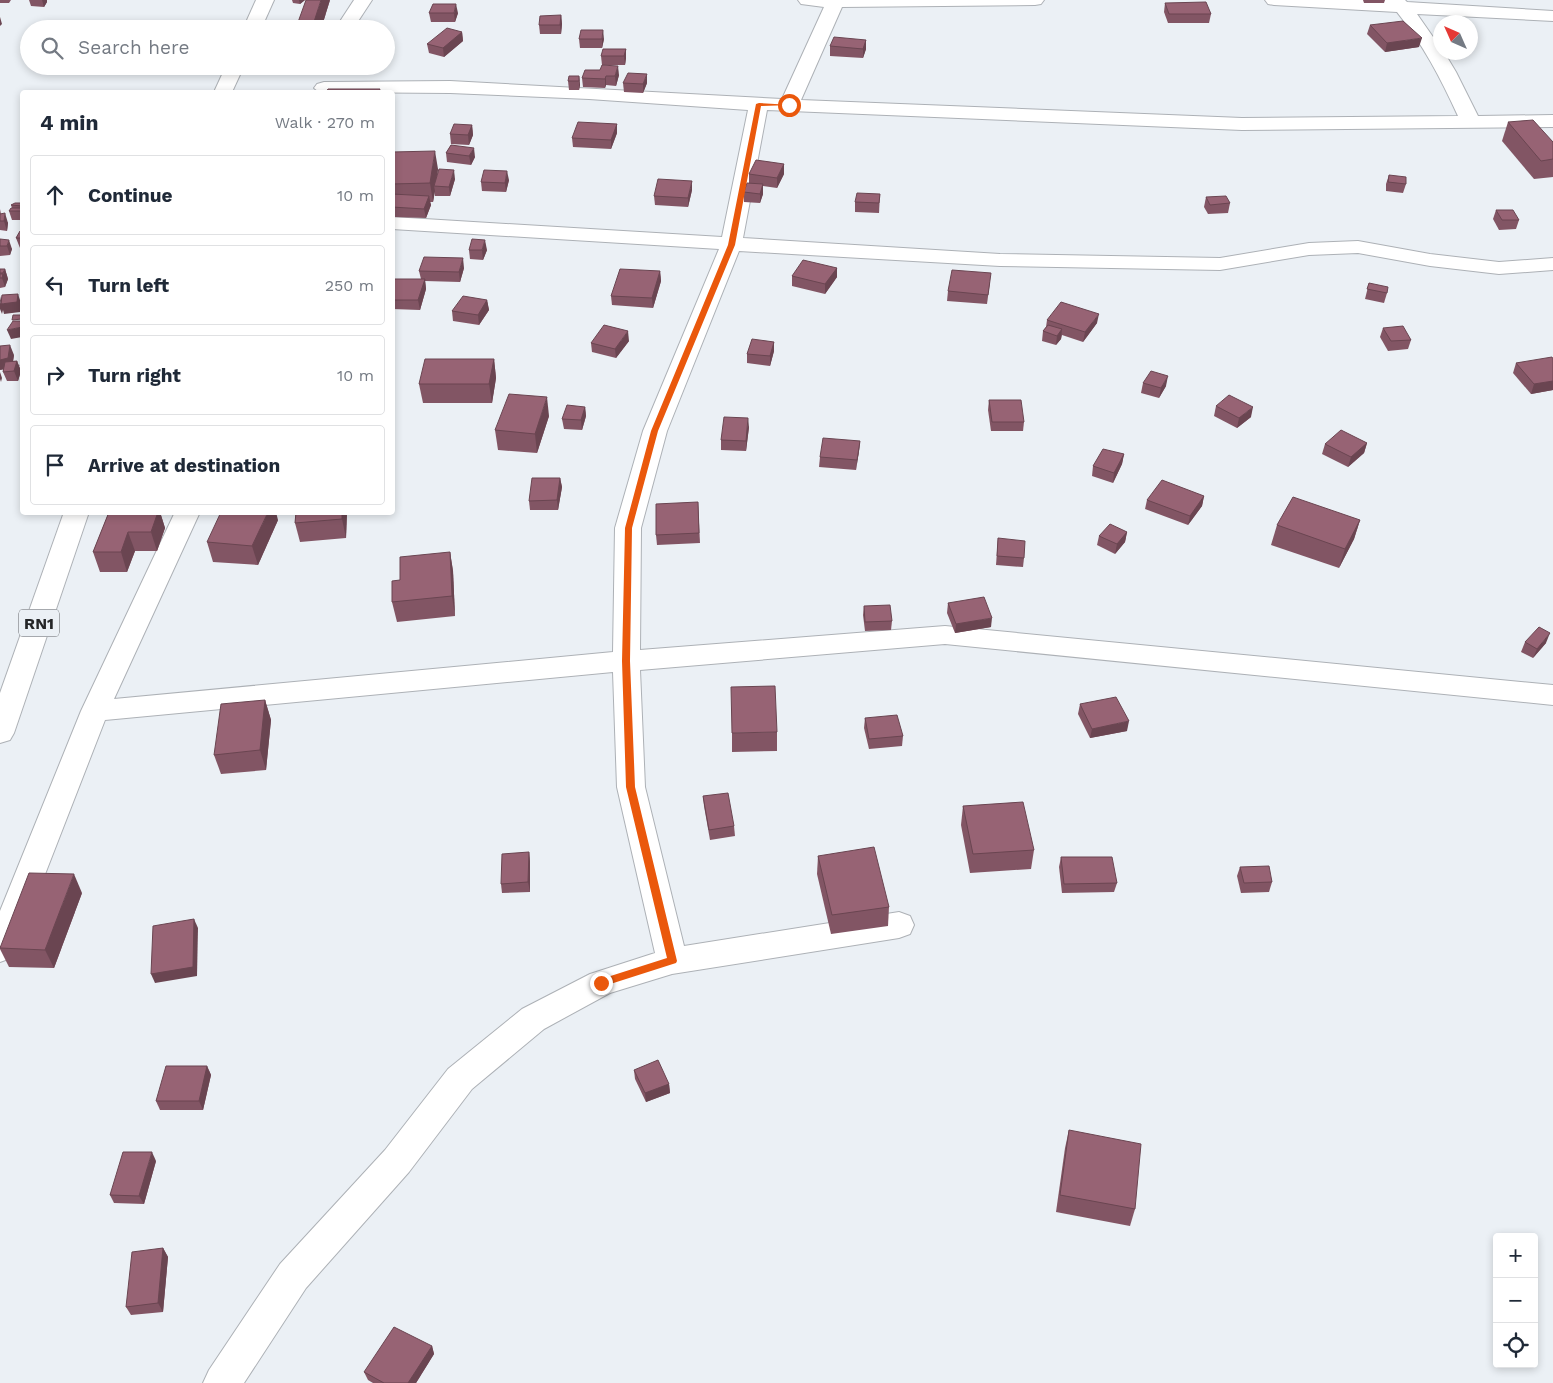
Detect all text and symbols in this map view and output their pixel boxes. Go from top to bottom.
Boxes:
north arrow [1433,15,1478,60]
search box [20,20,395,75]
icon: search [38,34,66,62]
text: Search here [78,36,189,59]
route start [778,94,801,117]
text: 4 min [40,110,98,135]
text: Walk · 270 m [275,113,375,132]
icon: ahead [41,181,69,209]
text: Continue [88,184,172,207]
text: 10 m [337,186,374,205]
icon: left [41,271,69,299]
text: Turn left [88,274,169,297]
text: 250 m [325,276,374,295]
icon: right [41,361,69,389]
text: Turn right [88,364,181,387]
text: 10 m [337,366,374,385]
icon: arrive [41,451,69,479]
text: Arrive at destination [88,454,280,477]
road number: RN1 [19,610,59,636]
route end [590,972,613,995]
map controls [1493,1233,1538,1368]
button: + [1493,1233,1538,1278]
button: − [1493,1278,1538,1323]
button: locate [1493,1323,1538,1368]

